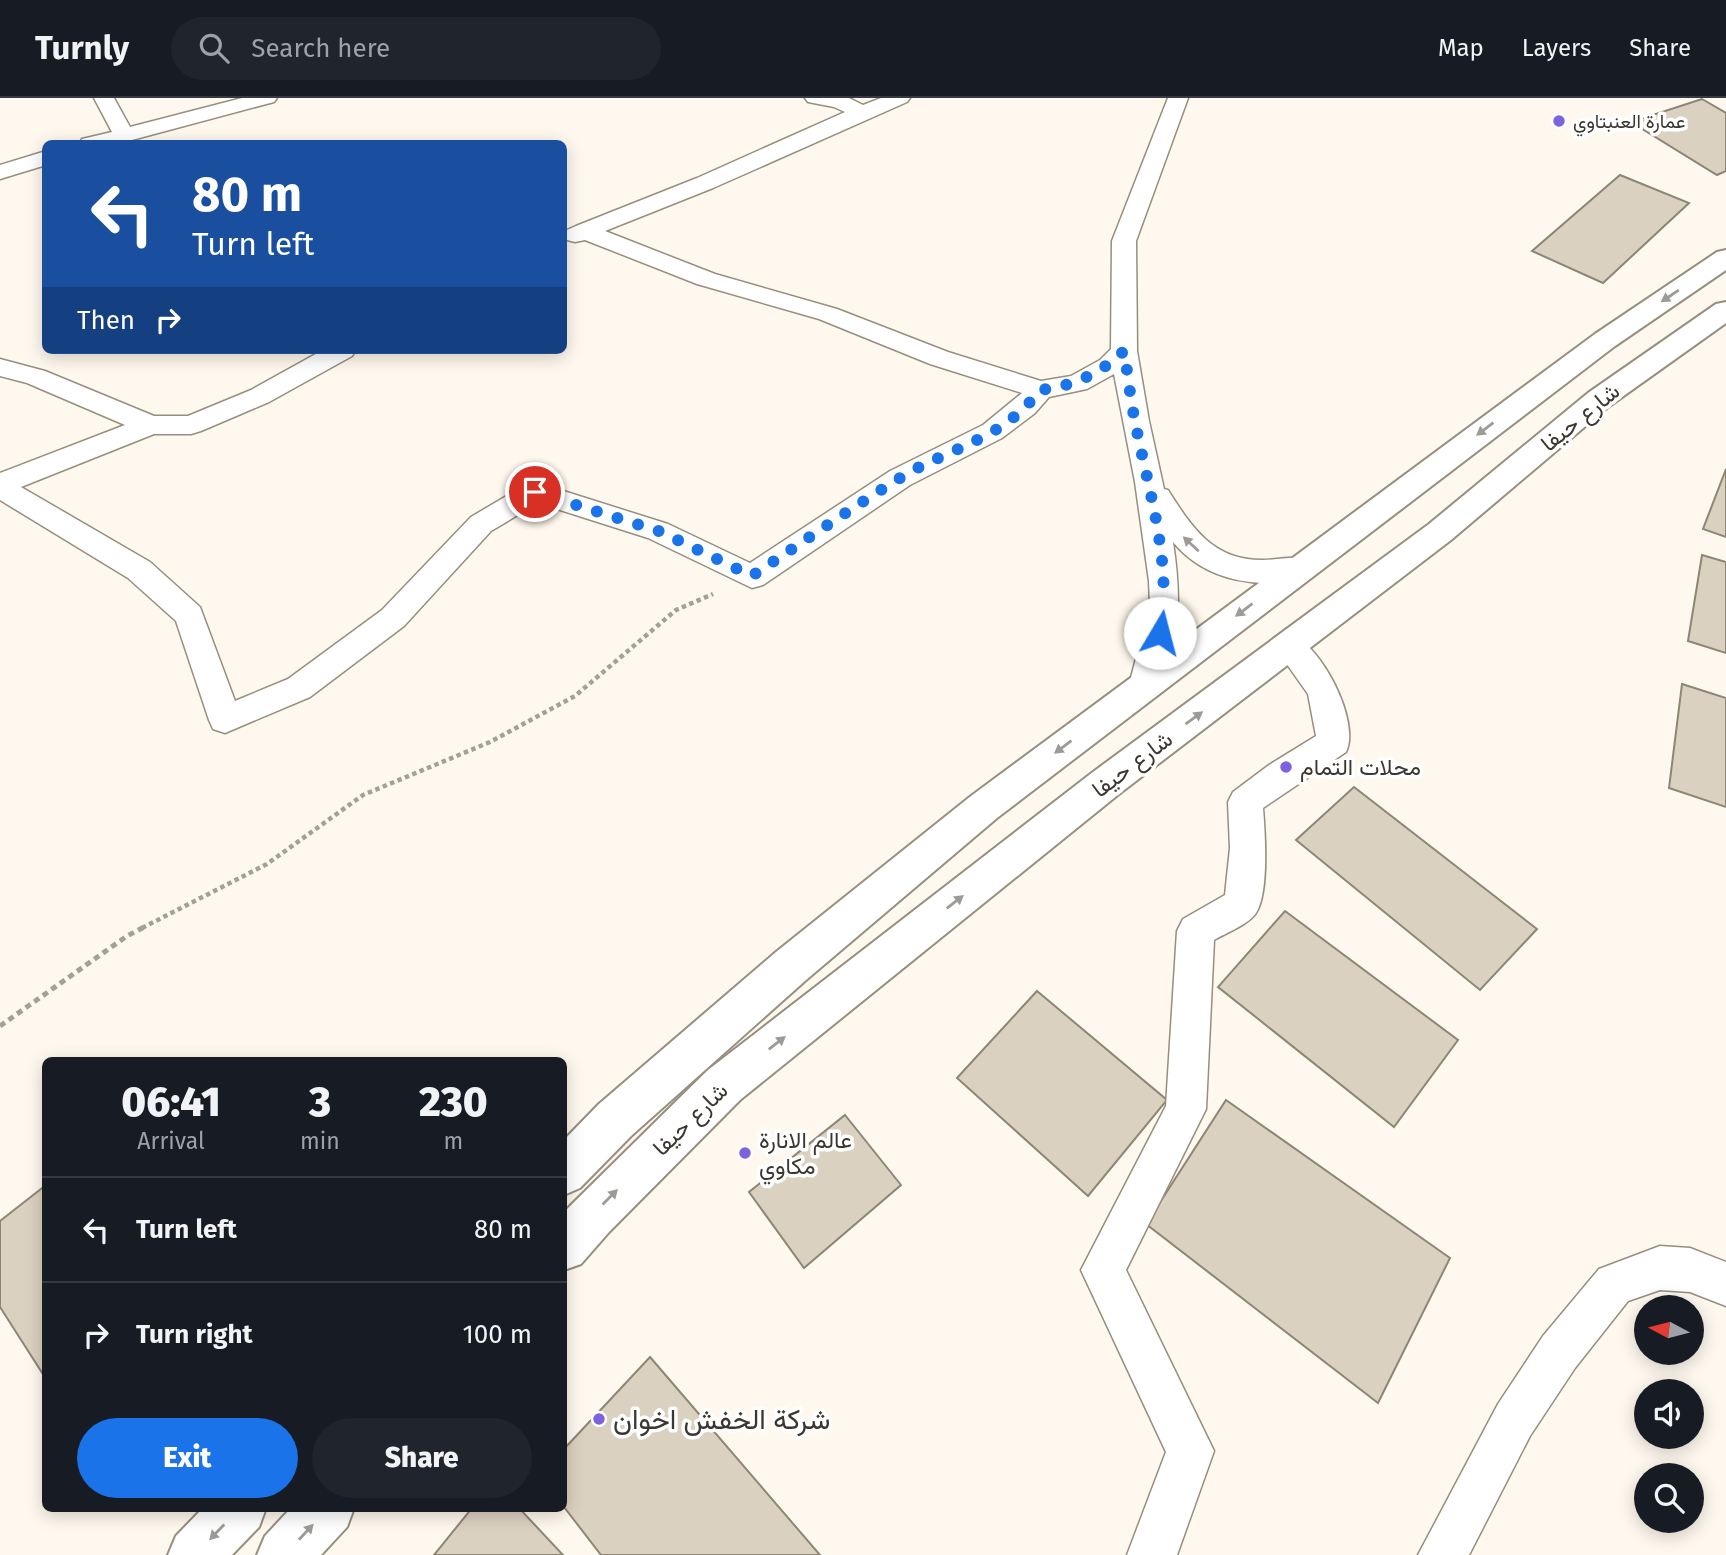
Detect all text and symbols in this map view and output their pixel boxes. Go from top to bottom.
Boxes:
search box [171,17,661,80]
text: Turnly [35,28,129,68]
icon: search [195,29,233,67]
text: Search here [251,33,390,64]
text: Map [1438,34,1484,62]
text: Layers [1522,34,1591,62]
text: Share [1629,34,1691,62]
place label: عمارة العنبتاوي [1573,110,1686,137]
marker: عمارة العنبتاوي [1551,113,1567,129]
text: 80 m [192,165,302,224]
icon: left [77,168,168,259]
text: Turn left [192,225,314,263]
one-way arrow [1661,289,1679,303]
icon: right [149,301,187,339]
text: Then [77,305,135,336]
street label: شارع حيفا [1535,377,1626,459]
one-way arrow [1477,422,1495,437]
pin [505,462,565,522]
icon: arrive [516,473,554,511]
one-way arrow [1182,536,1200,552]
position arrow [1123,596,1197,670]
one-way arrow [1236,602,1254,617]
one-way arrow [1185,711,1203,725]
street label: شارع حيفا [1086,725,1179,805]
one-way arrow [1054,740,1072,754]
place label: محلات التمام [1300,753,1421,782]
marker: محلات التمام [1278,759,1294,775]
one-way arrow [946,894,964,909]
one-way arrow [768,1036,786,1050]
street label: شارع حيفا [647,1076,735,1163]
text: 06:41 [121,1077,221,1127]
text: 3 [309,1077,331,1127]
text: 230 [419,1077,488,1127]
place label: عالم الانارة مكاوي [759,1126,852,1185]
text: Arrival [137,1127,205,1155]
text: min [300,1127,340,1155]
text: m [444,1127,463,1155]
marker: عالم الانارة مكاوي [737,1145,753,1161]
one-way arrow [602,1189,618,1205]
icon: left [77,1211,115,1249]
text: Turn left [136,1214,237,1245]
text: 80 m [474,1214,532,1245]
north arrow [1634,1295,1704,1365]
map controls [1634,1295,1704,1533]
icon: right [77,1316,115,1354]
text: Turn right [136,1319,253,1350]
text: 100 m [463,1319,532,1350]
button: sound [1634,1379,1704,1449]
place label: شركة الخفش اخوان [613,1403,830,1437]
marker: شركة الخفش اخوان [591,1411,607,1427]
button: Exit [77,1418,298,1498]
button: Share [312,1418,532,1498]
button: search [1634,1463,1704,1533]
one-way arrow [210,1523,226,1540]
one-way arrow [298,1524,314,1541]

